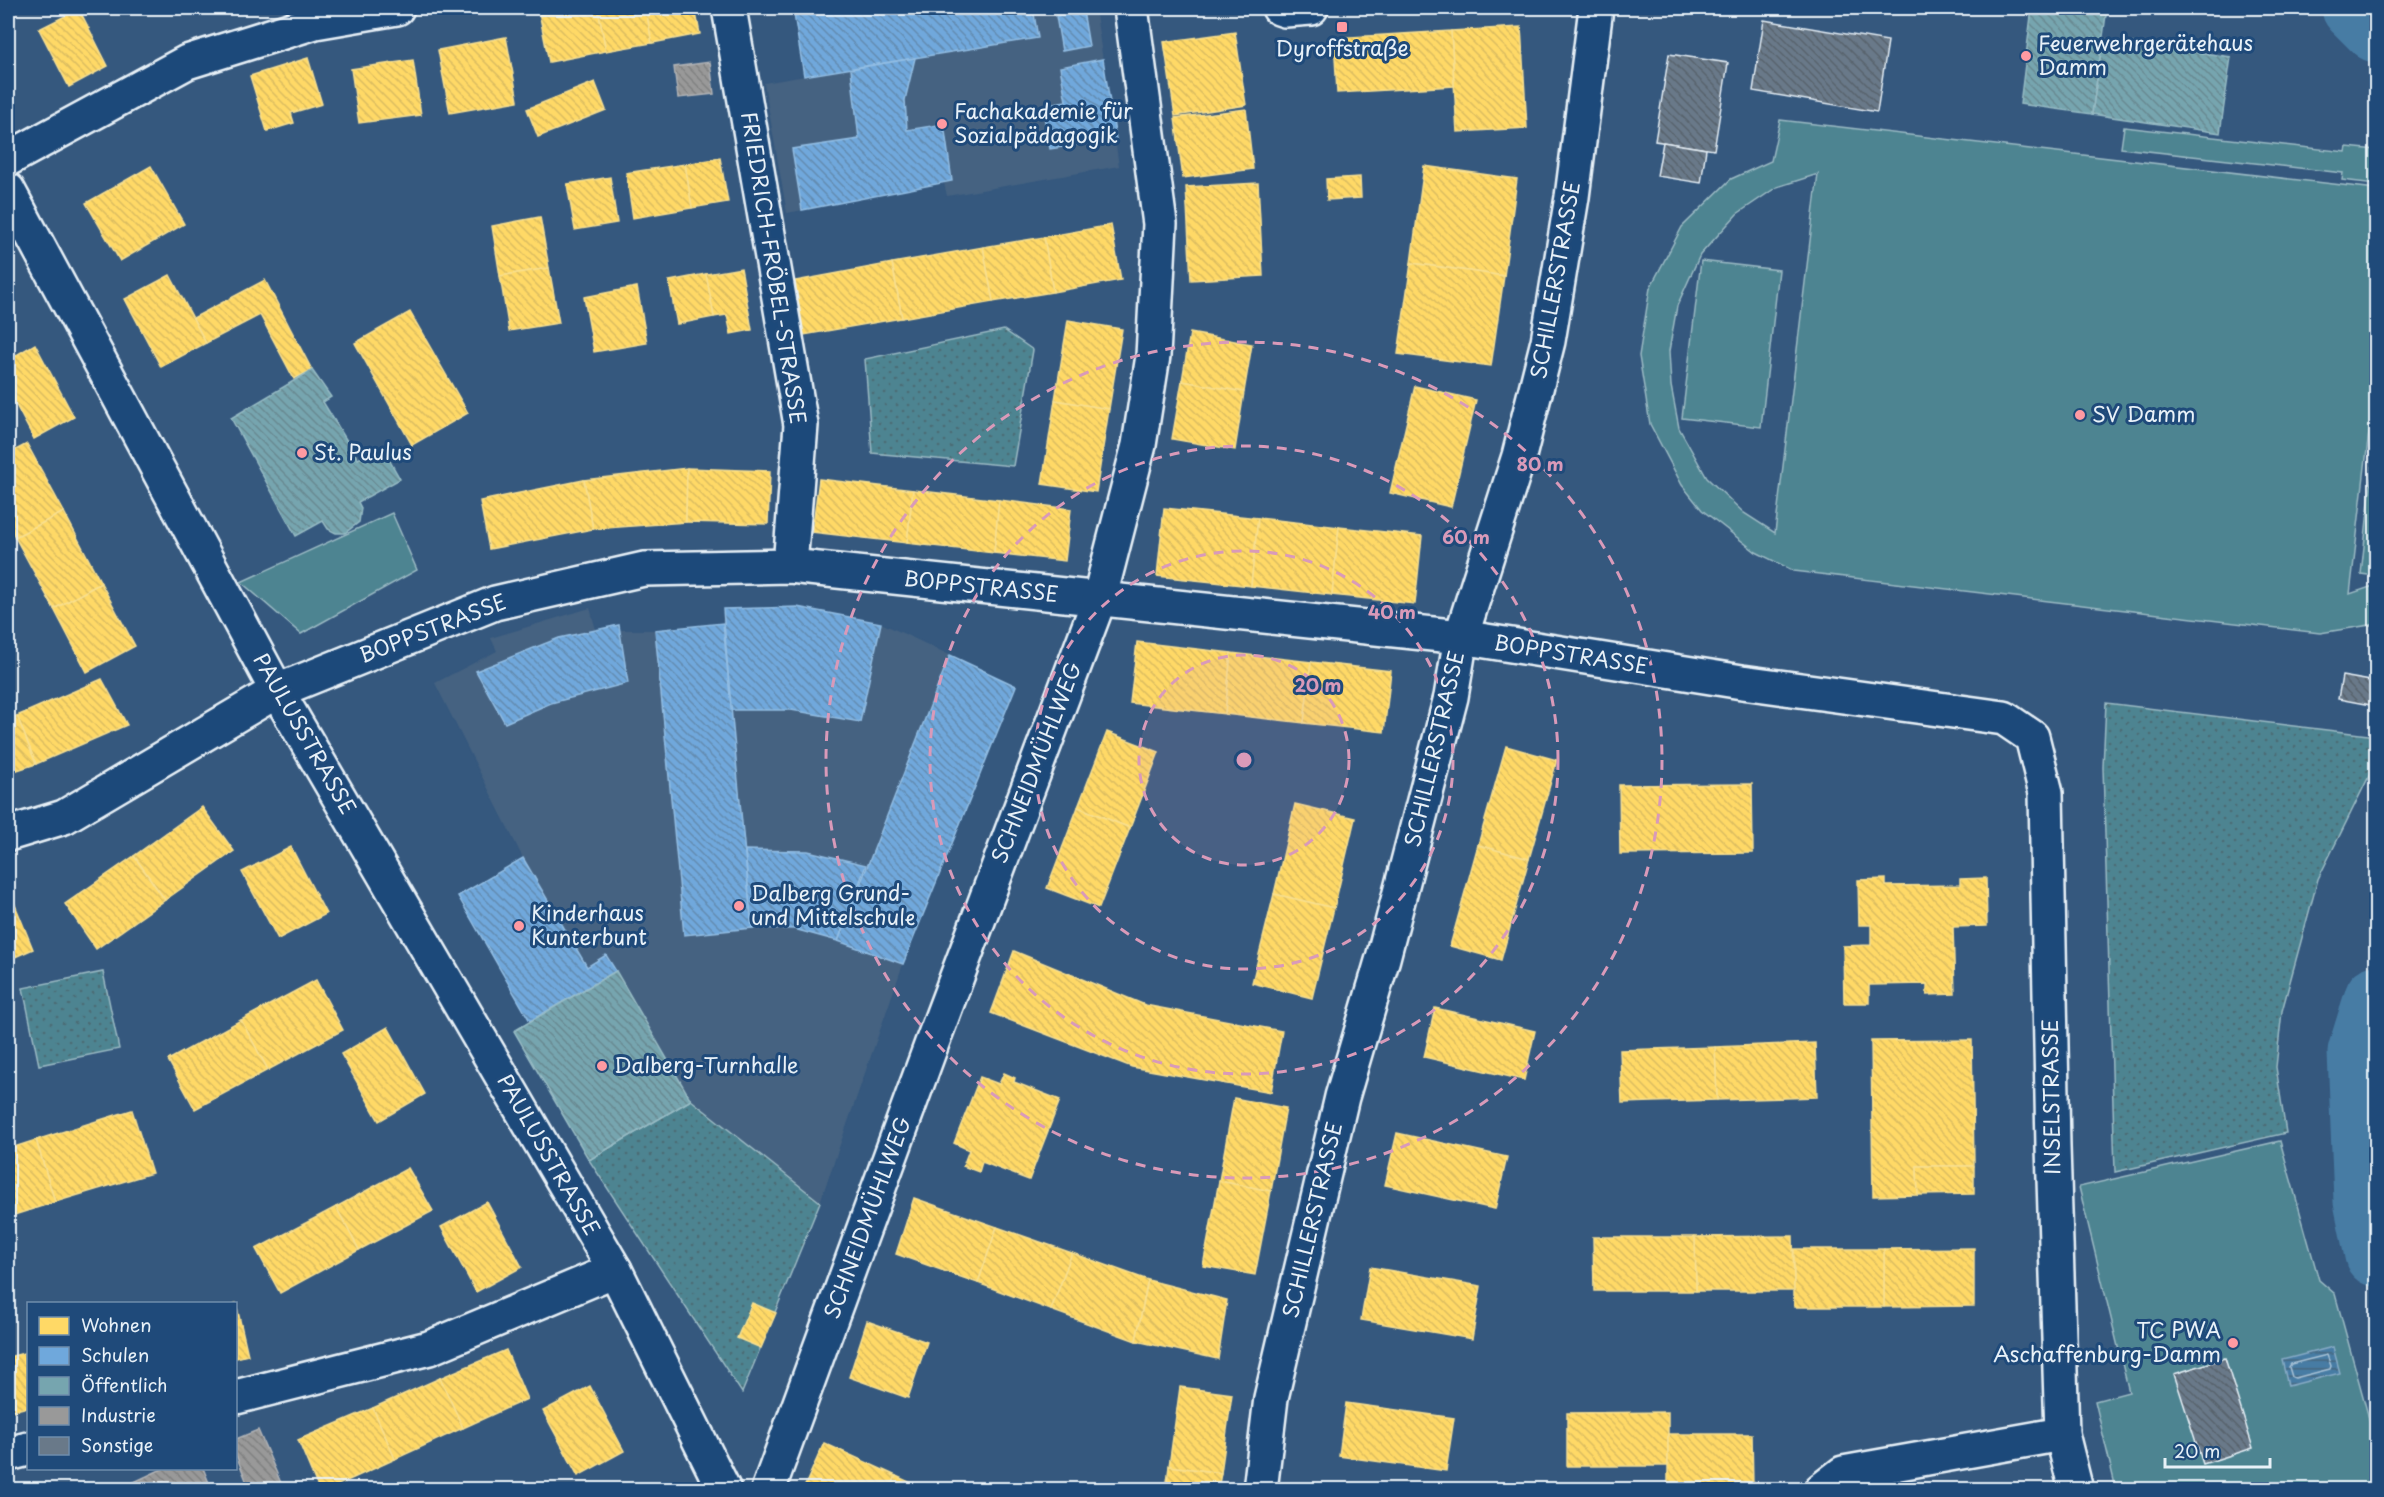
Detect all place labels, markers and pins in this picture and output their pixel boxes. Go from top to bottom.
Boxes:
marker: Dyroffstraße [1335,20,1349,34]
place label: Feuerwehrgerätehaus Damm [2038,26,2253,82]
place label: Dyroffstraße [1275,31,1409,63]
marker: Feuerwehrgerätehaus Damm [2019,49,2033,63]
place label: Fachakademie für Sozialpädagogik [954,94,1133,150]
marker: Fachakademie für Sozialpädagogik [935,117,949,131]
place label: SV Damm [2092,397,2195,429]
marker: SV Damm [2073,408,2087,422]
place label: St. Paulus [314,435,412,467]
marker: St. Paulus [295,446,309,460]
centre of rings [1234,750,1254,770]
place label: Dalberg Grund- und Mittelschule [751,876,915,932]
place label: Kinderhaus Kunterbunt [531,896,647,952]
marker: Dalberg Grund- und Mittelschule [732,899,746,913]
marker: Kinderhaus Kunterbunt [512,919,526,933]
place label: Dalberg-Turnhalle [614,1048,799,1080]
marker: Dalberg-Turnhalle [595,1059,609,1073]
place label: TC PWA Aschaffenburg-Damm [1993,1313,2221,1369]
marker: TC PWA Aschaffenburg-Damm [2226,1336,2240,1350]

